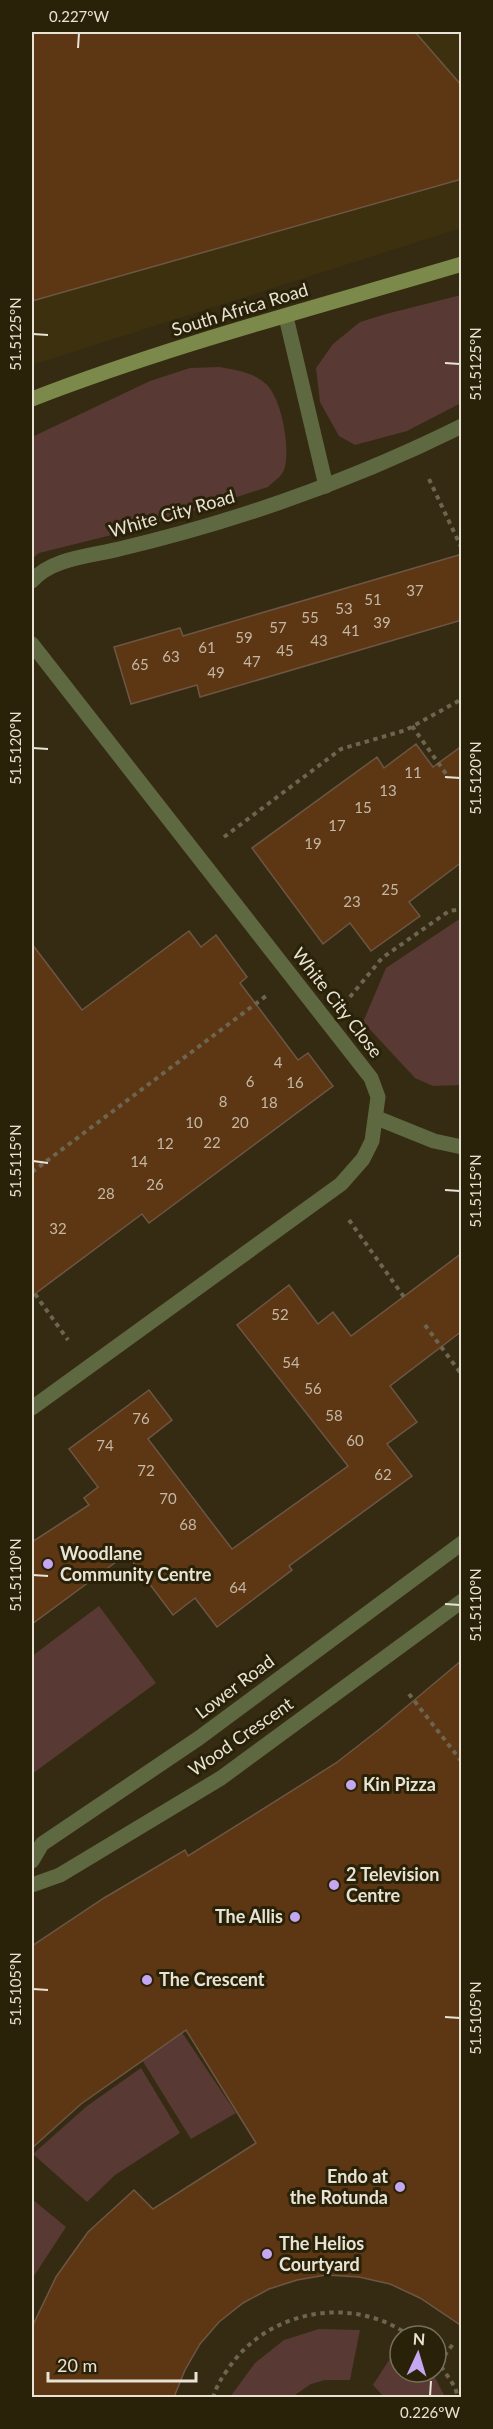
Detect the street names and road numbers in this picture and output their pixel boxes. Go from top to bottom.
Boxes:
street label: South Africa Road [169,278,311,340]
street label: White City Road [106,485,237,541]
street label: White City Close [288,943,388,1062]
street label: Lower Road [191,1649,278,1723]
street label: Wood Crescent [184,1692,297,1780]

